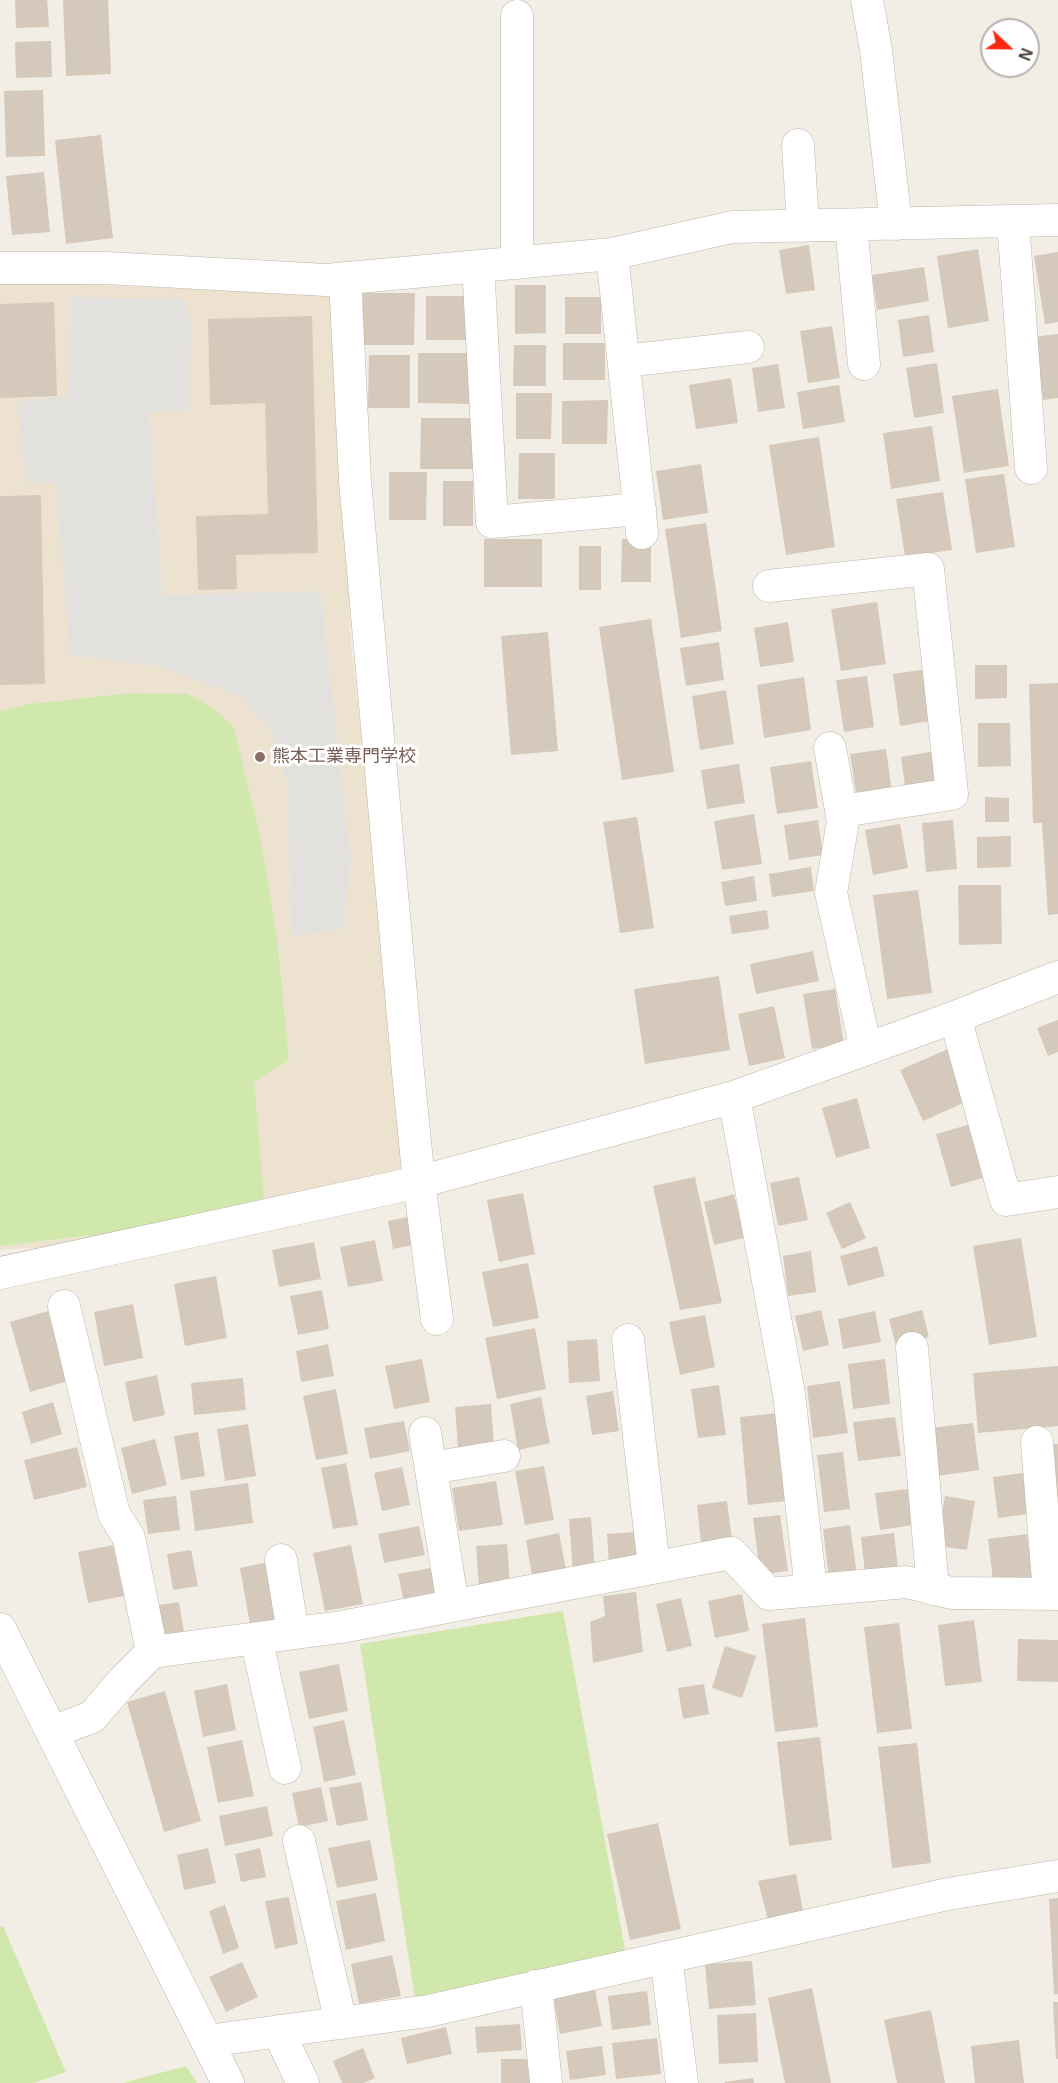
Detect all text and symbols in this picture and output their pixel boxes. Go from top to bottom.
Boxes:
north arrow [980,18,1040,78]
text: N [1015,46,1035,63]
place label: 熊本工業専門学校 [272,746,416,768]
marker: 熊本工業専門学校 [253,750,267,764]

